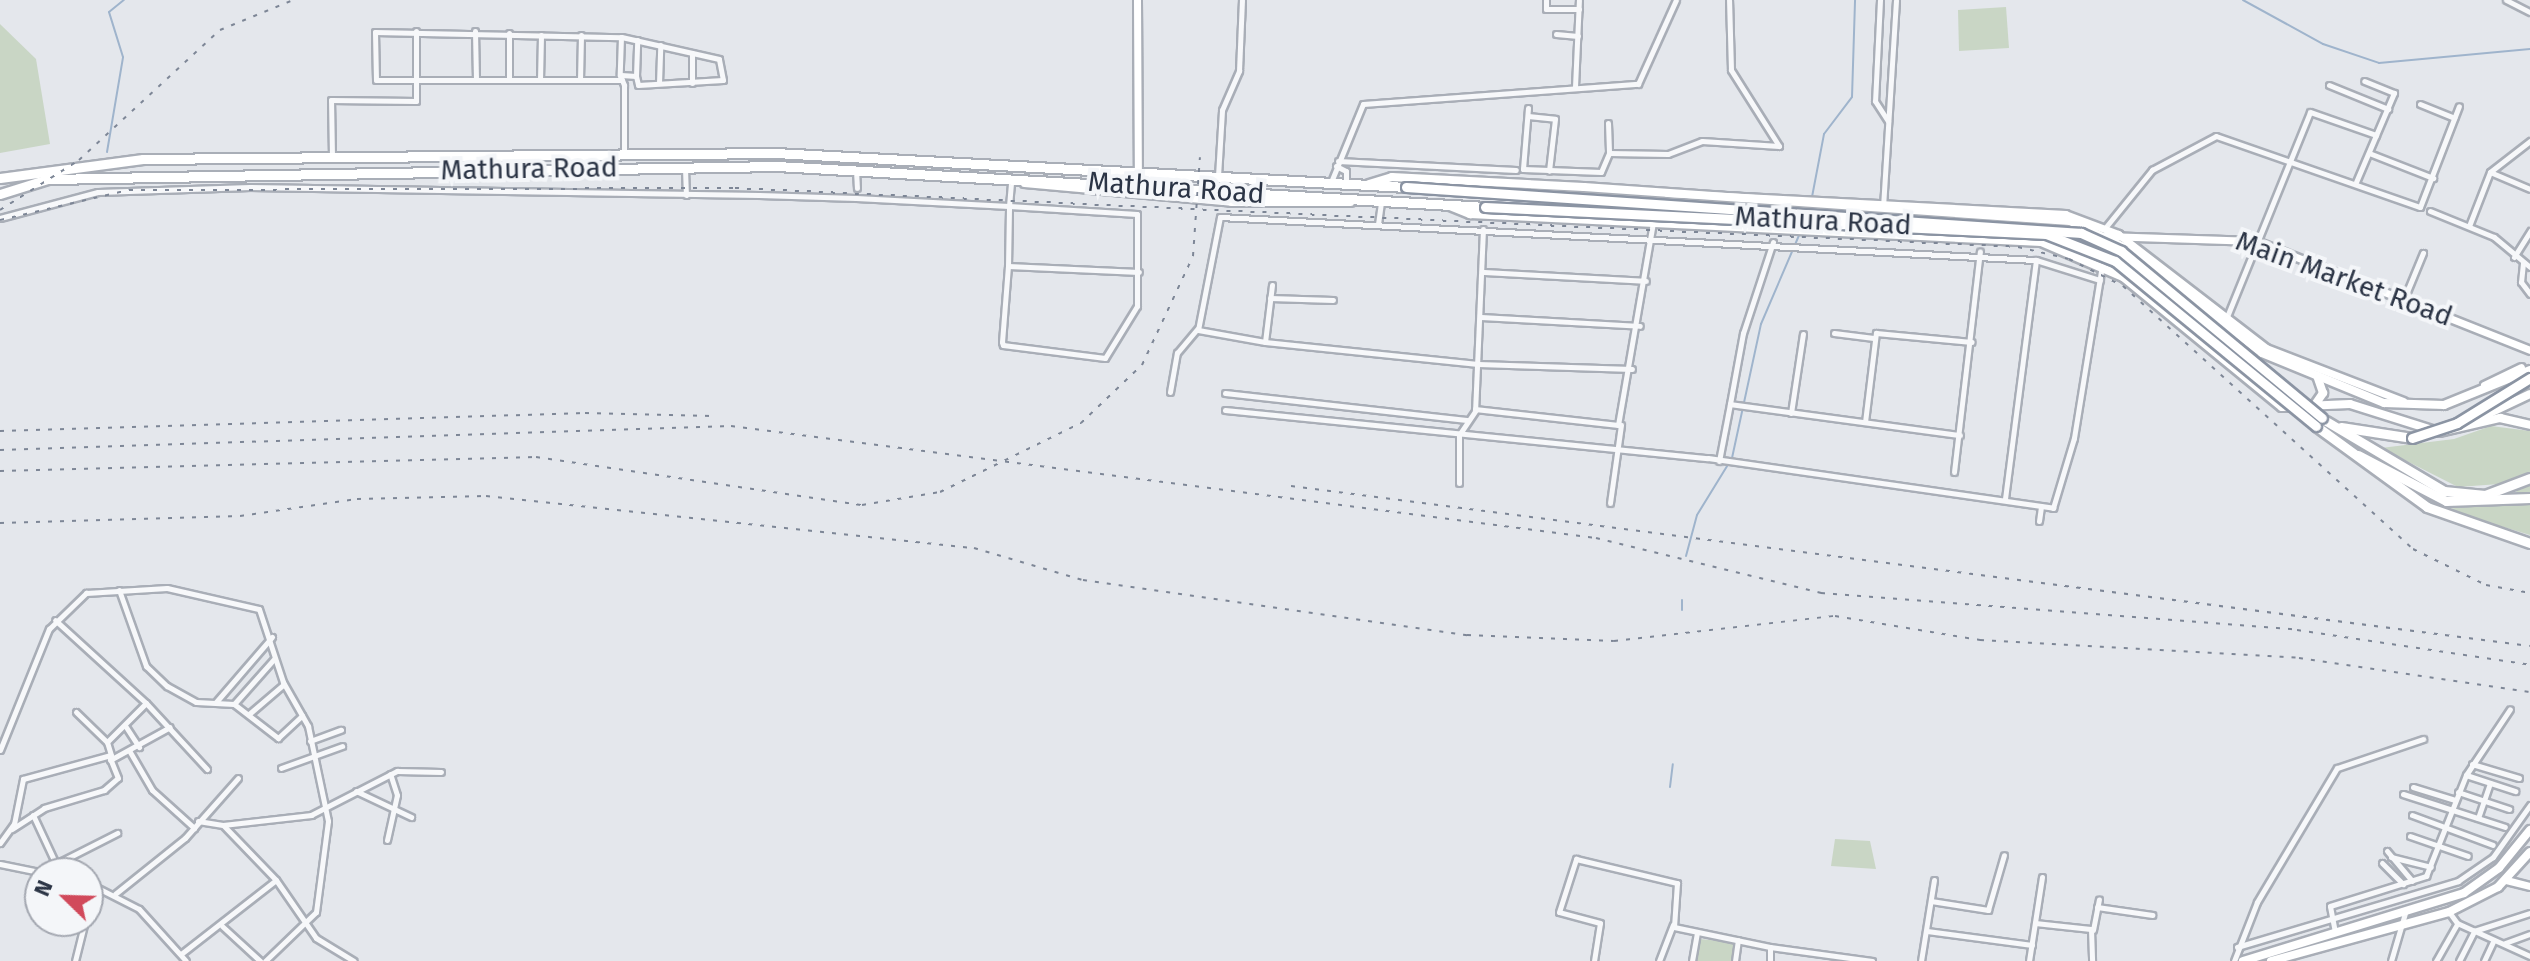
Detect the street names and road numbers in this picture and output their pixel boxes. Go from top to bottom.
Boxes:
street label: Mathura Road [440,151,618,187]
street label: Mathura Road [1087,165,1265,211]
street label: Mathura Road [1734,200,1912,242]
street label: Main Market Road [2231,224,2457,334]

